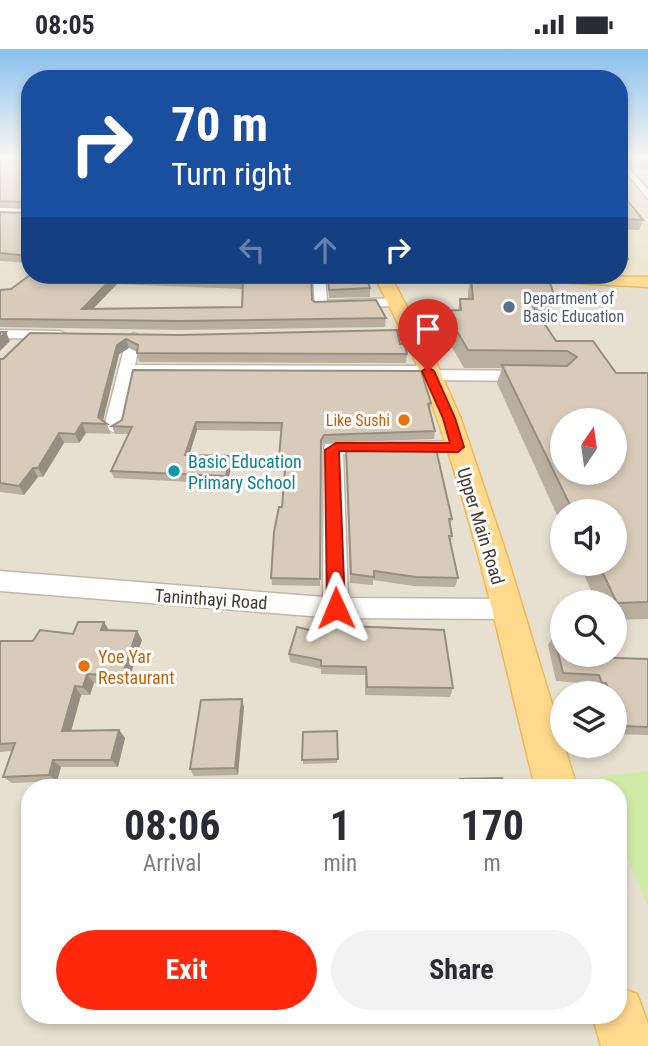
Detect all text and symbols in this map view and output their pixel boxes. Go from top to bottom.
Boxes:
text: 08:05 [35,10,95,40]
text: 70 m [171,96,268,153]
icon: right [56,98,147,189]
text: Turn right [171,155,292,193]
icon: left [233,231,271,269]
icon: ahead [306,231,344,269]
icon: right [379,231,417,269]
place label: Department of Basic Education [523,289,624,326]
pin [398,299,458,371]
marker: Department of Basic Education [501,299,517,315]
icon: arrive [409,310,447,348]
north arrow [550,408,626,485]
map controls [550,408,627,758]
place label: Like Sushi [326,411,390,430]
marker: Like Sushi [396,412,412,428]
place label: Basic Education Primary School [188,451,302,493]
marker: Basic Education Primary School [166,463,182,479]
street label: Upper Main Road [453,465,509,587]
button: sound [550,499,627,576]
position arrow [299,571,373,645]
street label: Taninthayi Road [154,585,268,613]
button: search [550,590,627,667]
place label: Yoe Yar Restaurant [98,646,175,688]
marker: Yoe Yar Restaurant [76,658,92,674]
button: layers [550,681,627,758]
text: 08:06 [124,801,220,850]
text: 1 [330,801,351,850]
text: 170 [460,801,524,850]
text: Arrival [143,850,201,877]
text: min [323,850,357,877]
text: m [483,850,501,877]
button: Exit [56,930,317,1010]
button: Share [331,930,592,1010]

